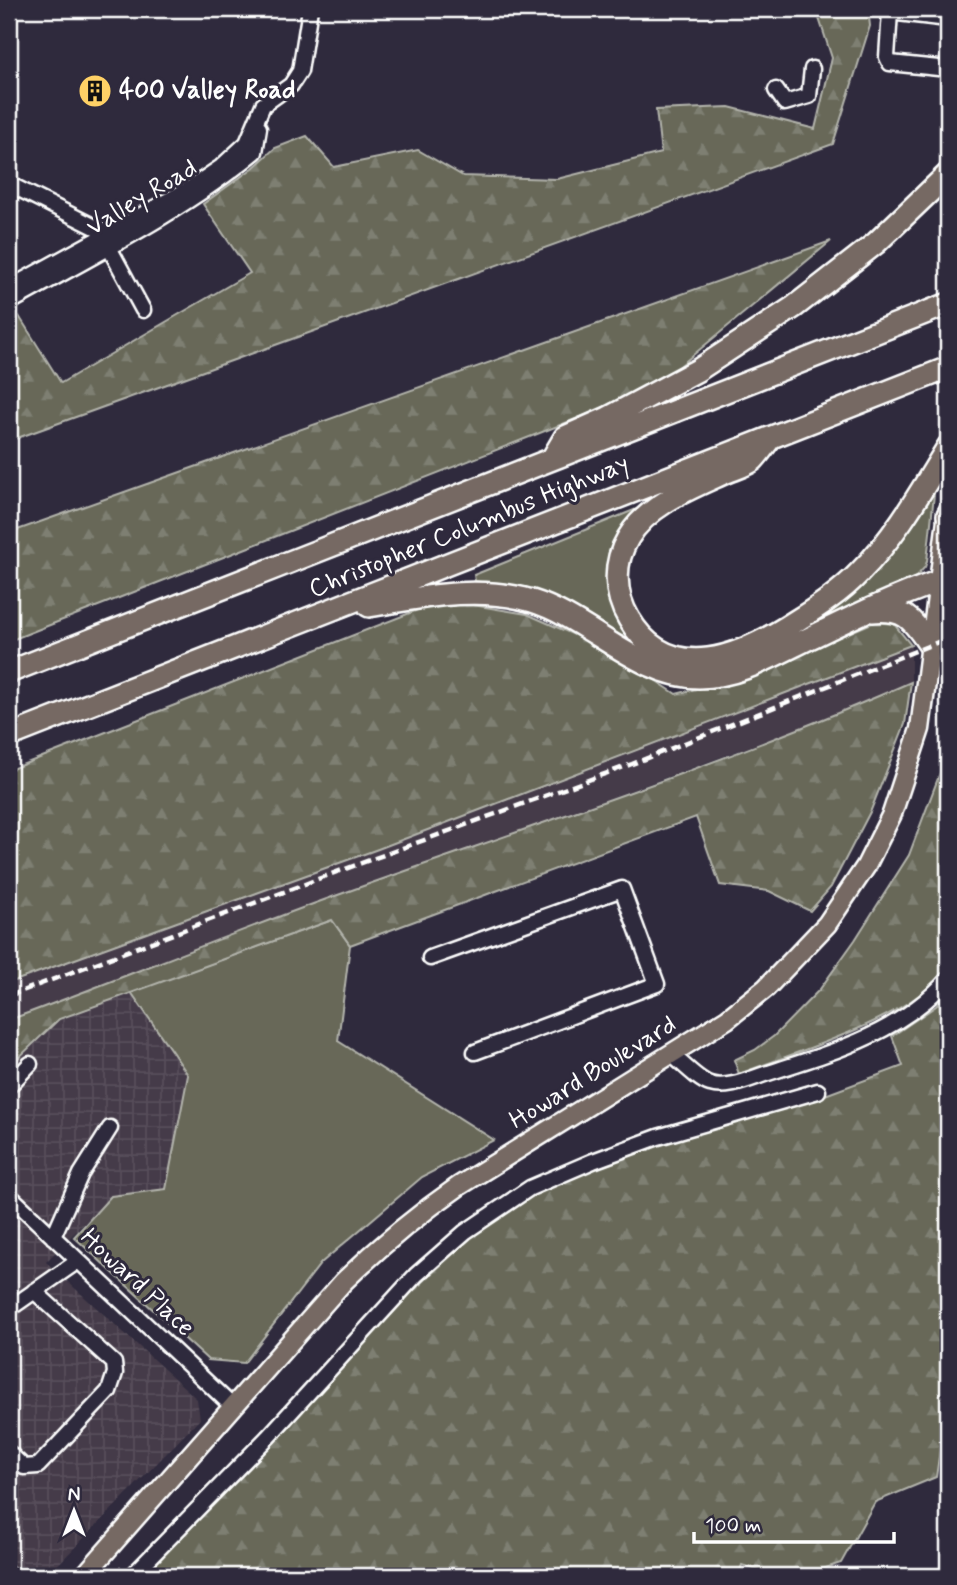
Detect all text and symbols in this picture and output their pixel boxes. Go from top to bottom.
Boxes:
building icon: 400 Valley Road [76,72,114,110]
place label: 400 Valley Road [119,74,296,108]
street label: Valley Road [80,152,204,244]
street label: Christopher Columbus Highway [304,447,634,607]
street label: Howard Boulevard [503,1008,683,1138]
street label: Howard Place [72,1221,202,1345]
north arrow [38,1476,108,1546]
text: N [68,1483,80,1508]
scale bar [694,1501,894,1545]
text: 100 m [705,1512,761,1540]

